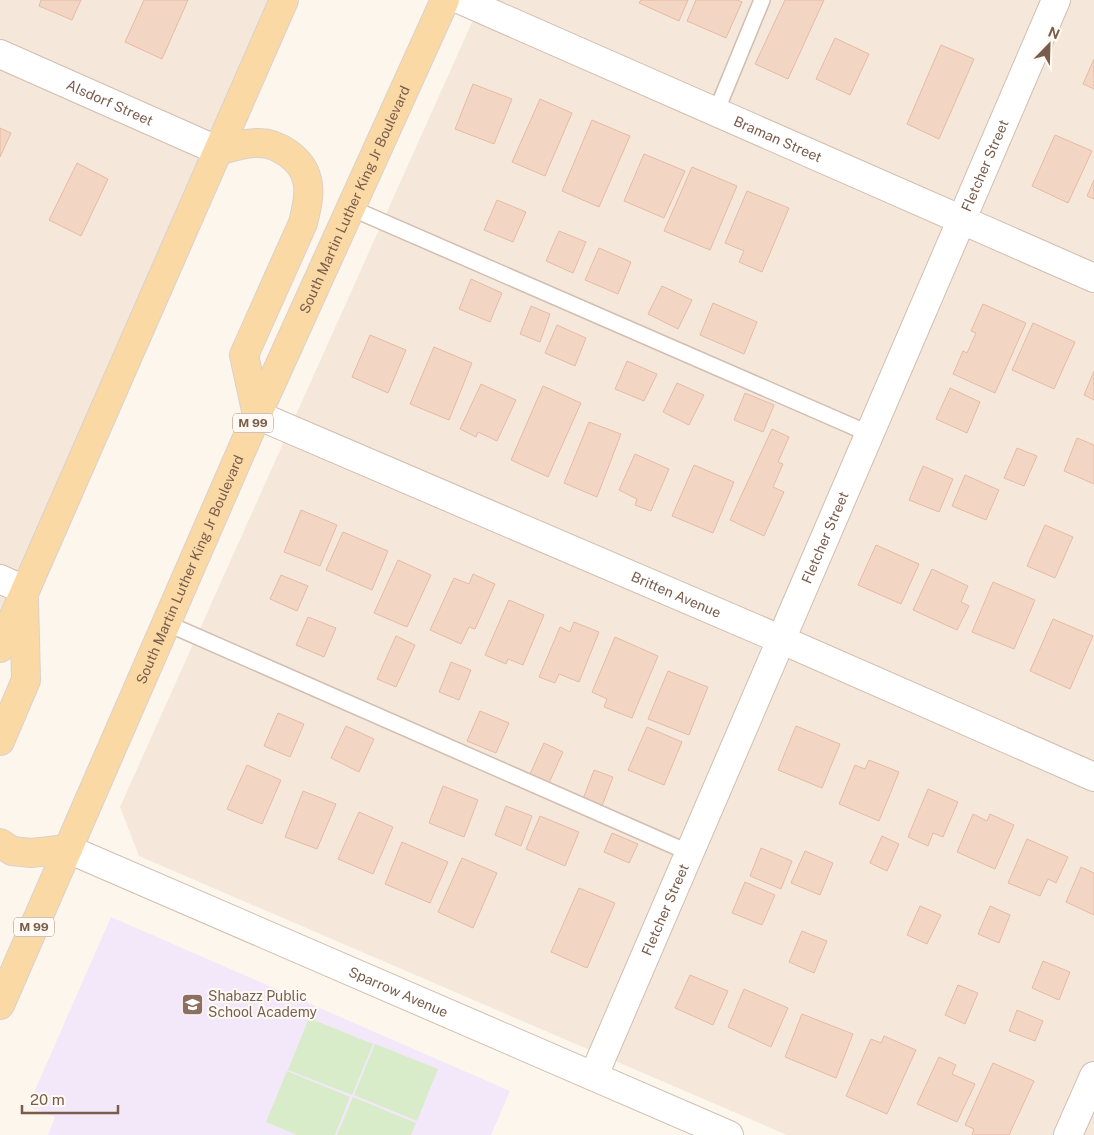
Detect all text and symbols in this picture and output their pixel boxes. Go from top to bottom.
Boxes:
north arrow [1024,20,1074,70]
text: N [1046,24,1062,43]
street label: Alsdorf Street [64,76,155,129]
street label: South Martin Luther King Jr Boulevard [296,83,413,316]
street label: Braman Street [731,113,824,165]
street label: Fletcher Street [958,117,1012,214]
road number: M 99 [233,413,273,432]
street label: South Martin Luther King Jr Boulevard [133,453,247,686]
street label: Fletcher Street [798,489,852,586]
street label: Britten Avenue [629,568,723,621]
street label: Fletcher Street [638,861,692,958]
road number: M 99 [14,918,54,936]
street label: Sparrow Avenue [346,963,450,1020]
place label: Shabazz Public School Academy [208,988,318,1020]
school or university icon: Shabazz Public School Academy [180,992,204,1016]
scale bar [22,1082,119,1114]
text: 20 m [30,1091,65,1108]

